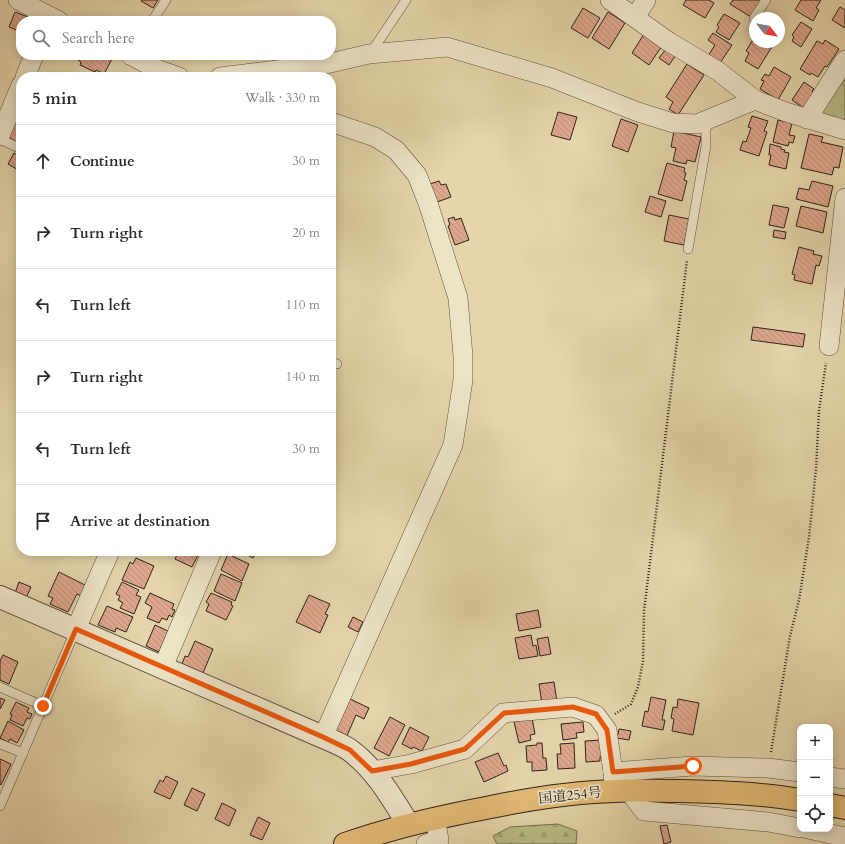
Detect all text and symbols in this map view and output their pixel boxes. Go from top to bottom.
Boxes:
north arrow [749,12,785,48]
search box [16,16,336,60]
icon: search [30,27,52,49]
text: Search here [62,28,135,48]
text: 5 min [32,87,77,110]
text: Walk · 330 m [245,89,320,107]
icon: ahead [32,150,54,172]
text: Continue [70,151,135,171]
text: 30 m [292,152,320,170]
icon: right [32,222,54,244]
text: Turn right [70,223,143,243]
text: 20 m [292,224,320,242]
icon: left [32,294,54,316]
text: Turn left [70,295,131,315]
text: 110 m [286,296,320,314]
icon: right [32,366,54,388]
text: Turn right [70,367,143,387]
text: 140 m [286,368,320,386]
icon: left [32,438,54,460]
text: Turn left [70,439,131,459]
text: 30 m [292,440,320,458]
icon: arrive [32,510,54,532]
text: Arrive at destination [70,511,210,531]
route end [34,697,52,715]
map controls [797,724,833,832]
button: + [797,724,833,760]
route start [684,757,702,775]
button: − [797,760,833,796]
street label: 国道254号 [537,783,603,808]
button: locate [797,796,833,832]

